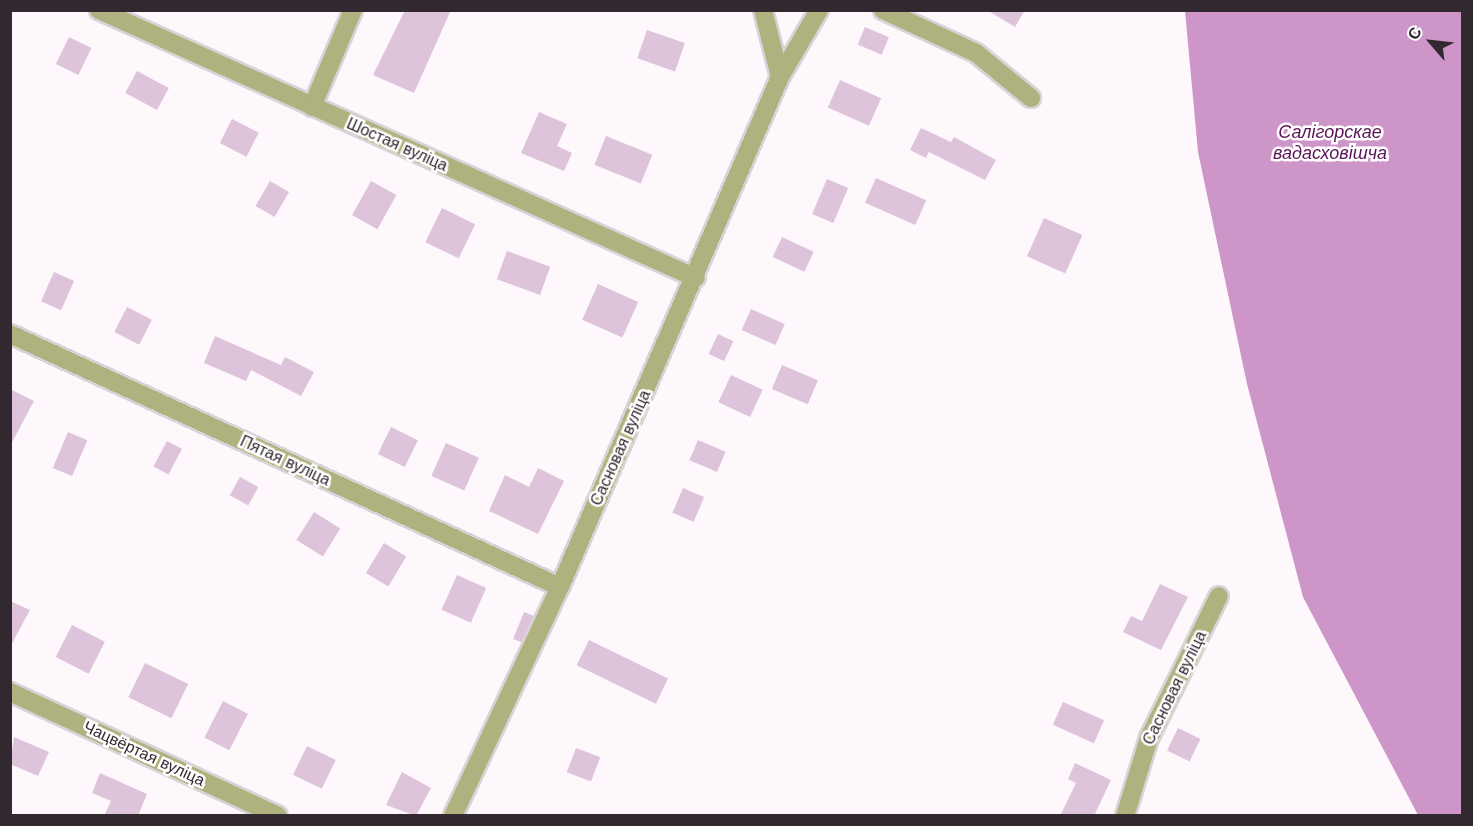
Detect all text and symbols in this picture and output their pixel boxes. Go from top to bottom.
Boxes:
north arrow [1401,12,1461,72]
text: С [1404,24,1426,43]
street label: Шостая вуліца [344,114,450,176]
water label: Салігорскае вадасховішча [1273,122,1387,164]
street label: Сасновая вуліца [587,387,655,509]
street label: Пятая вуліца [237,432,333,490]
street label: Сасновая вуліца [1139,628,1211,748]
street label: Чацвёртая вуліца [80,717,208,791]

